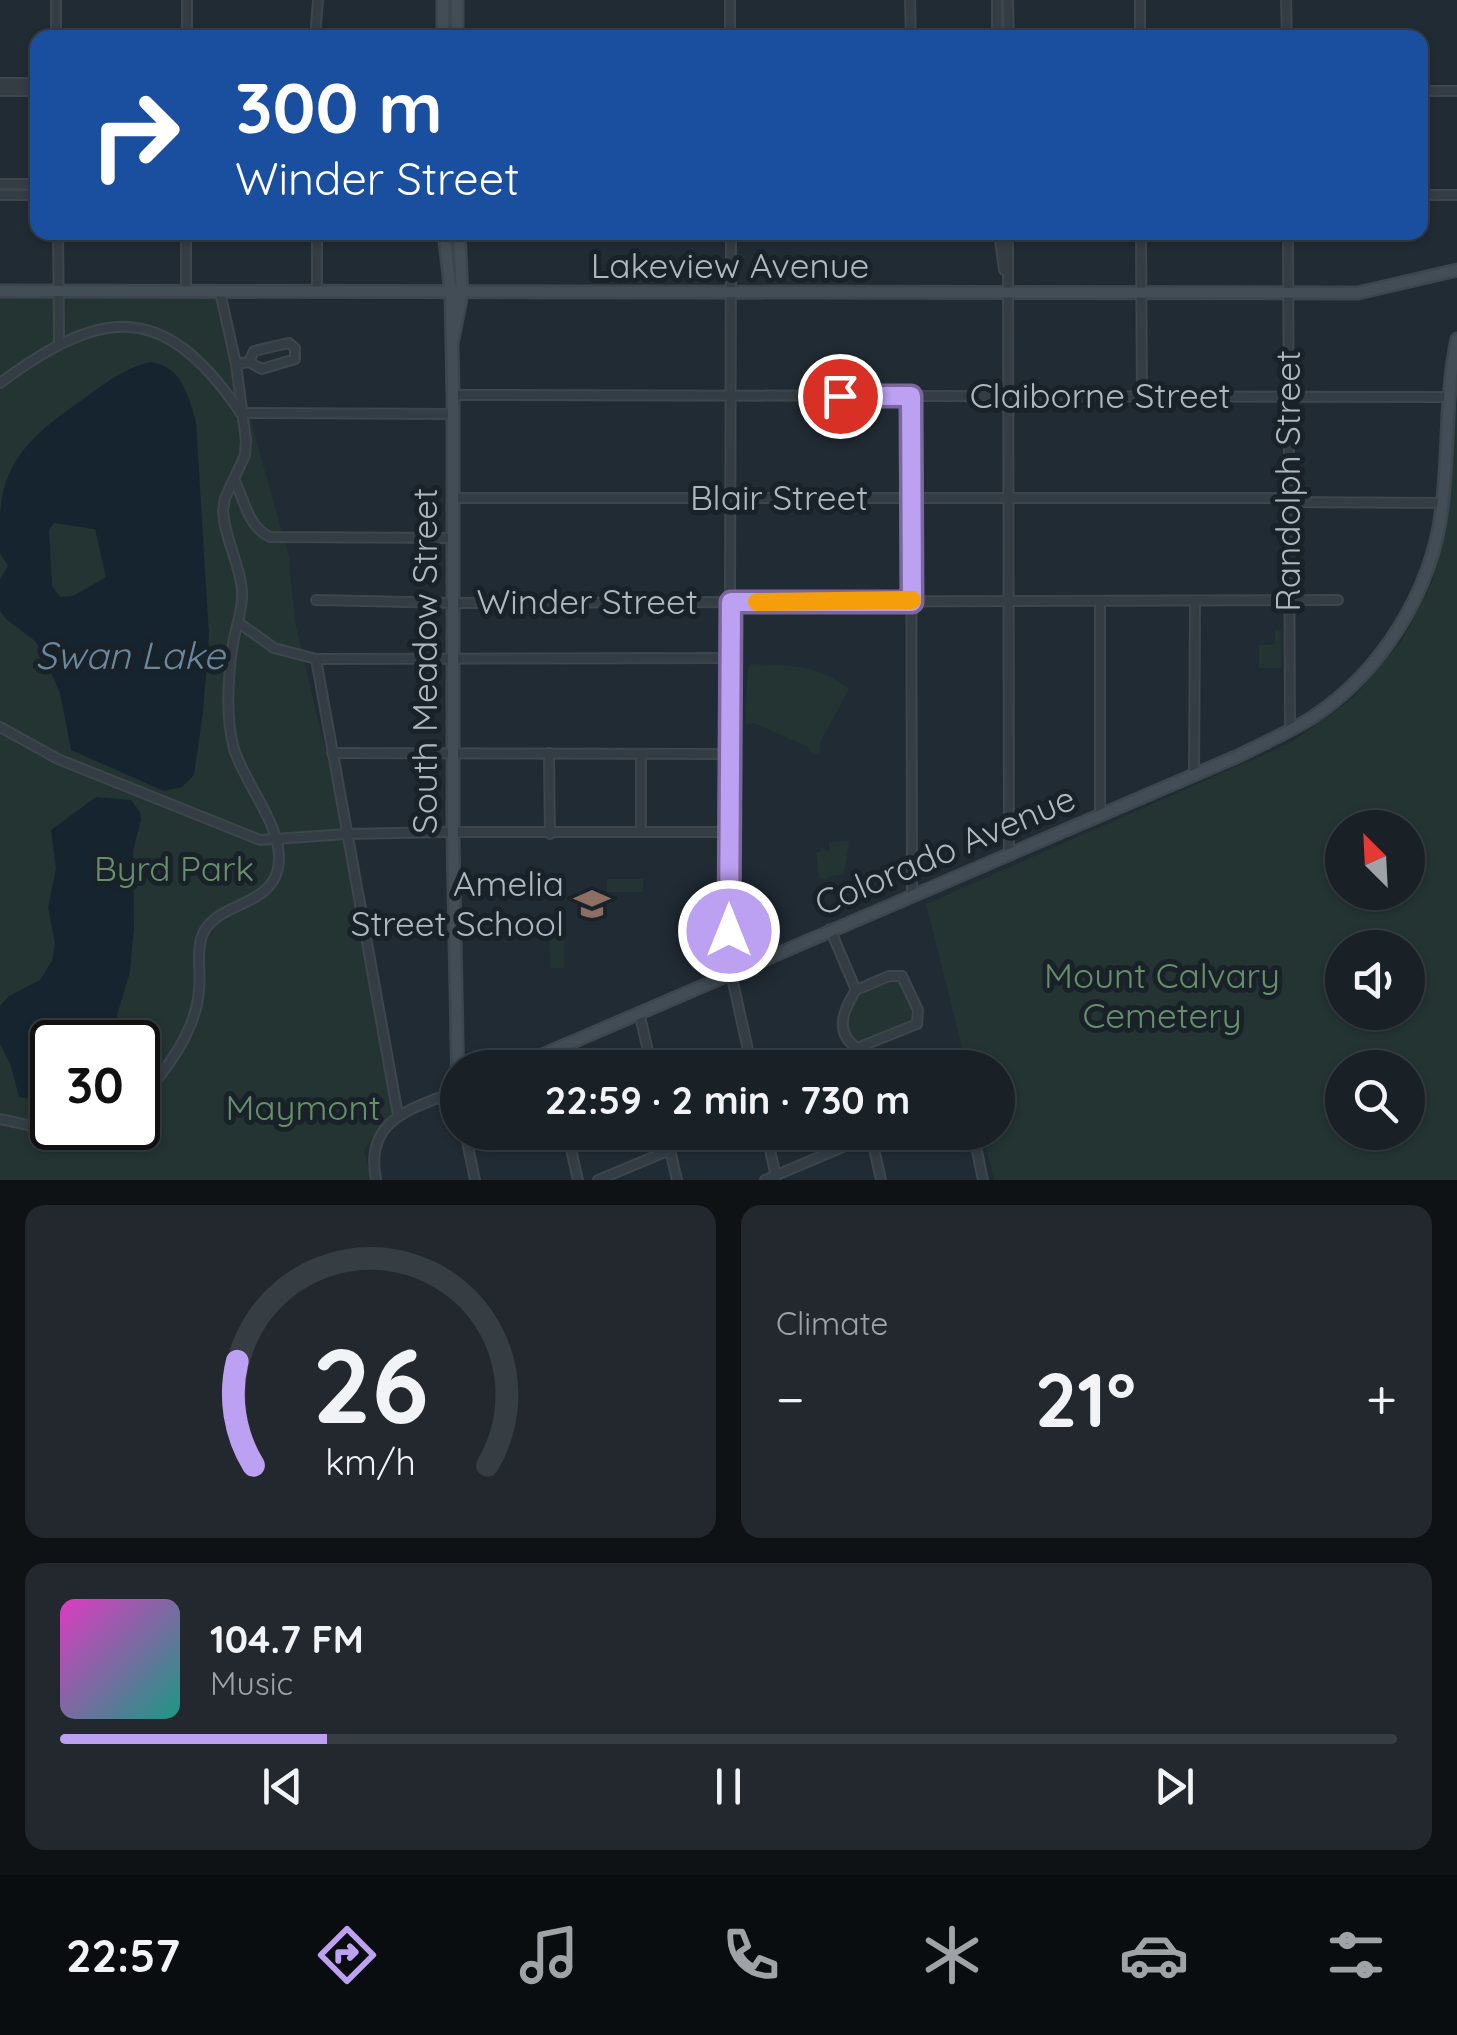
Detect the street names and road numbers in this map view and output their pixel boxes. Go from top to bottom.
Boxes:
street label: Lakeview Avenue [591,243,869,287]
street label: Randolph Street [1265,350,1309,612]
street label: Claiborne Street [970,373,1230,417]
street label: Blair Street [690,475,868,519]
street label: South Meadow Street [402,488,446,834]
street label: Winder Street [476,579,698,623]
street label: Colorado Avenue [808,775,1081,925]

